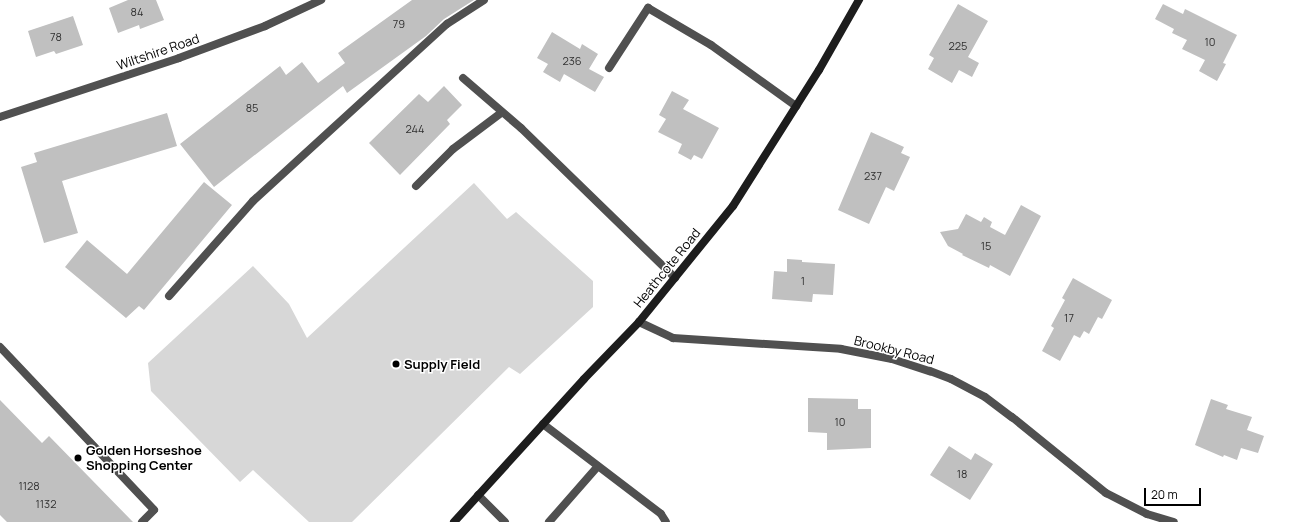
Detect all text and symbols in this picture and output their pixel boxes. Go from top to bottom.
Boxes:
house number: 84 [131,5,143,19]
house number: 79 [393,17,405,31]
house number: 78 [50,30,62,44]
street label: Wiltshire Road [115,31,201,73]
house number: 10 [1205,35,1215,49]
house number: 225 [949,39,967,53]
house number: 236 [562,54,582,68]
house number: 85 [246,101,258,115]
house number: 244 [405,122,425,136]
house number: 237 [864,169,882,183]
street label: Heathcote Road [630,225,704,311]
house number: 15 [981,239,991,253]
house number: 1 [801,274,805,288]
house number: 17 [1064,311,1074,325]
street label: Brookby Road [852,333,936,367]
place label: Supply Field [404,356,480,372]
marker: Supply Field [391,359,401,369]
house number: 10 [835,415,845,429]
place label: Golden Horseshoe Shopping Center [86,443,202,474]
marker: Golden Horseshoe Shopping Center [73,453,83,463]
house number: 18 [957,467,967,481]
house number: 1128 [18,479,40,493]
scale bar [1146,480,1203,506]
text: 20 m [1151,486,1178,503]
house number: 1132 [36,497,56,511]

